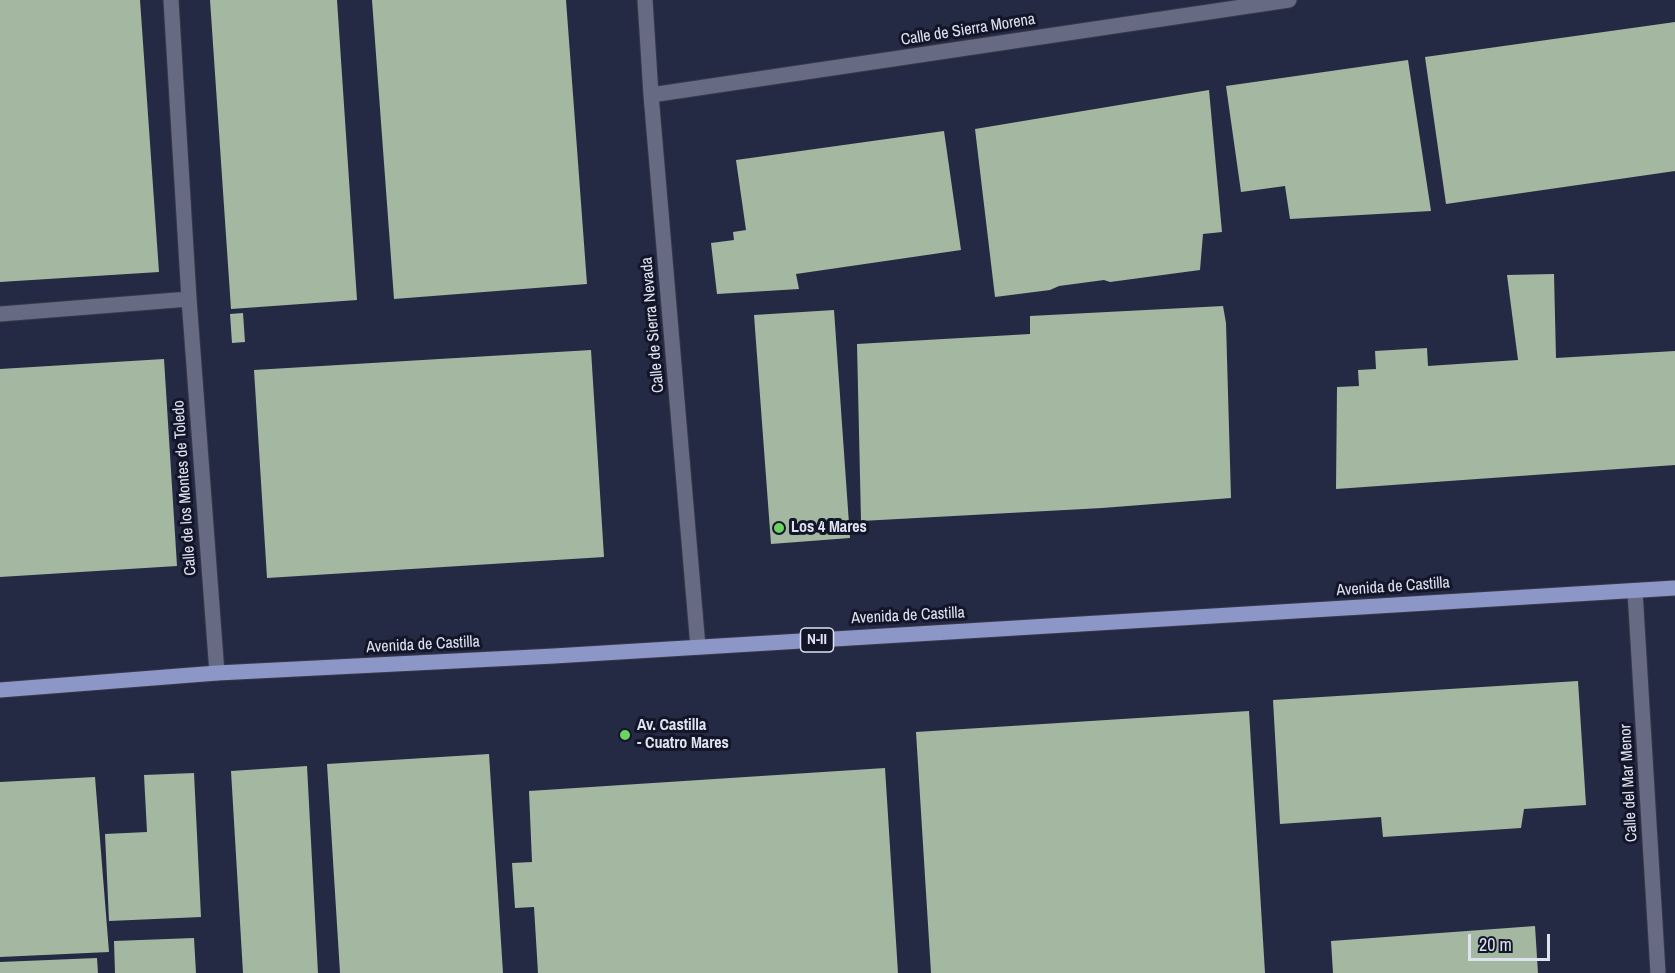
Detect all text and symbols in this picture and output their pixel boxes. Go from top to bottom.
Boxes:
street label: Calle de Sierra Morena [900,10,1036,50]
street label: Calle de Sierra Nevada [637,256,669,394]
street label: Calle de los Montes de Toledo [169,400,201,576]
place label: Los 4 Mares [791,518,867,538]
marker: Los 4 Mares [772,521,786,535]
street label: Avenida de Castilla [1336,573,1450,601]
street label: Avenida de Castilla [851,603,965,629]
road number: N-II [800,628,834,652]
street label: Avenida de Castilla [366,632,480,658]
place label: Av. Castilla - Cuatro Mares [637,716,729,754]
street label: Calle del Mar Menor [1616,724,1642,842]
marker: Av. Castilla - Cuatro Mares [618,728,632,742]
scale bar [1471,922,1554,960]
text: 20 m [1479,932,1512,957]

